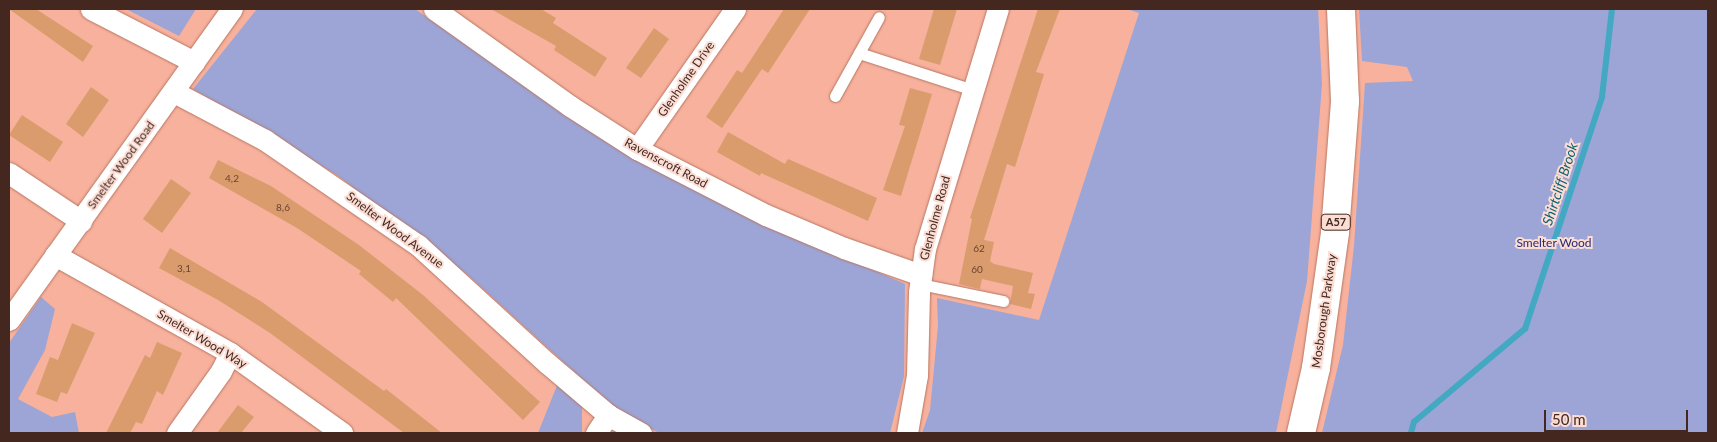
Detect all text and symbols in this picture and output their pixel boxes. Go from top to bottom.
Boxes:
street label: Glenholme Drive [655,39,717,119]
street label: Smelter Wood Road [84,118,158,212]
street label: Ravenscroft Road [622,135,710,191]
water label: Shirtcliff Brook [1539,141,1581,227]
house number: 4,2 [225,173,239,185]
street label: Glenholme Road [917,174,953,262]
street label: Smelter Wood Avenue [343,189,447,271]
house number: 8,6 [276,202,290,214]
road number: A57 [1320,213,1352,230]
park label: Smelter Wood [1516,236,1592,250]
house number: 62 [973,243,985,255]
street label: Mosborough Parkway [1309,253,1339,369]
house number: 3,1 [177,263,191,275]
house number: 60 [971,264,983,276]
street label: Smelter Wood Way [154,306,250,372]
scale bar [1547,400,1691,432]
text: 50 m [1552,410,1586,428]

